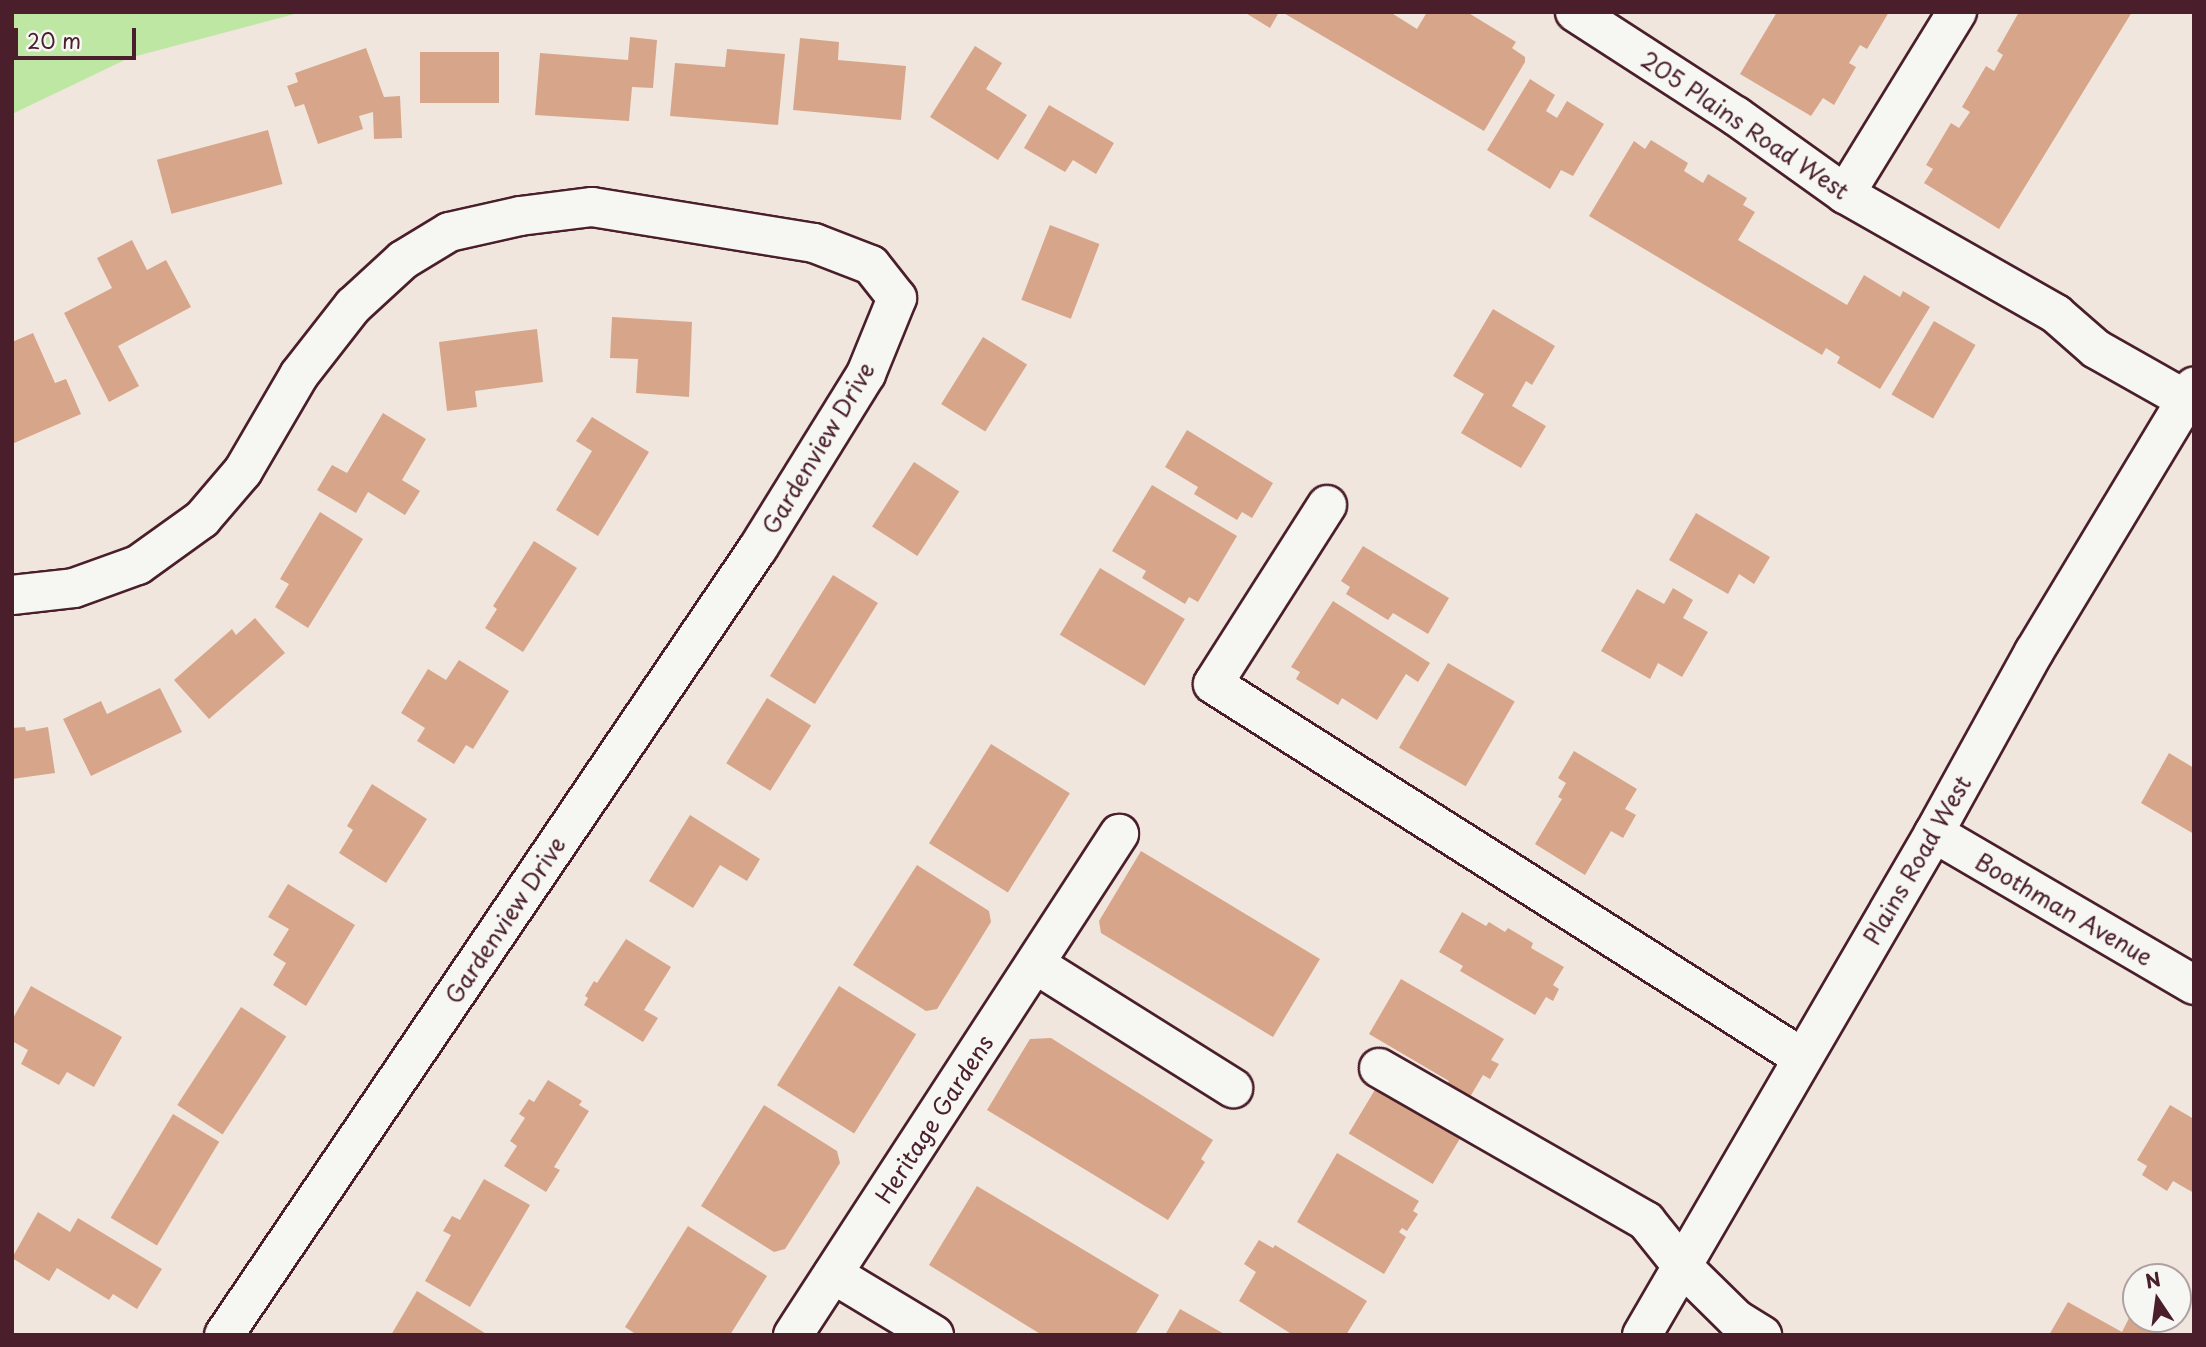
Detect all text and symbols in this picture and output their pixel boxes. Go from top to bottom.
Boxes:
scale bar [18,14,140,58]
text: 20 m [27,24,81,56]
street label: 205 Plains Road West [1636,45,1854,205]
street label: Gardenview Drive [756,357,880,539]
street label: Plains Road West [1858,771,1976,949]
street label: Gardenview Drive [439,831,571,1009]
street label: Boothman Avenue [1971,847,2157,971]
street label: Heritage Gardens [869,1030,999,1208]
north arrow [2122,1263,2192,1333]
text: N [2142,1264,2163,1295]

